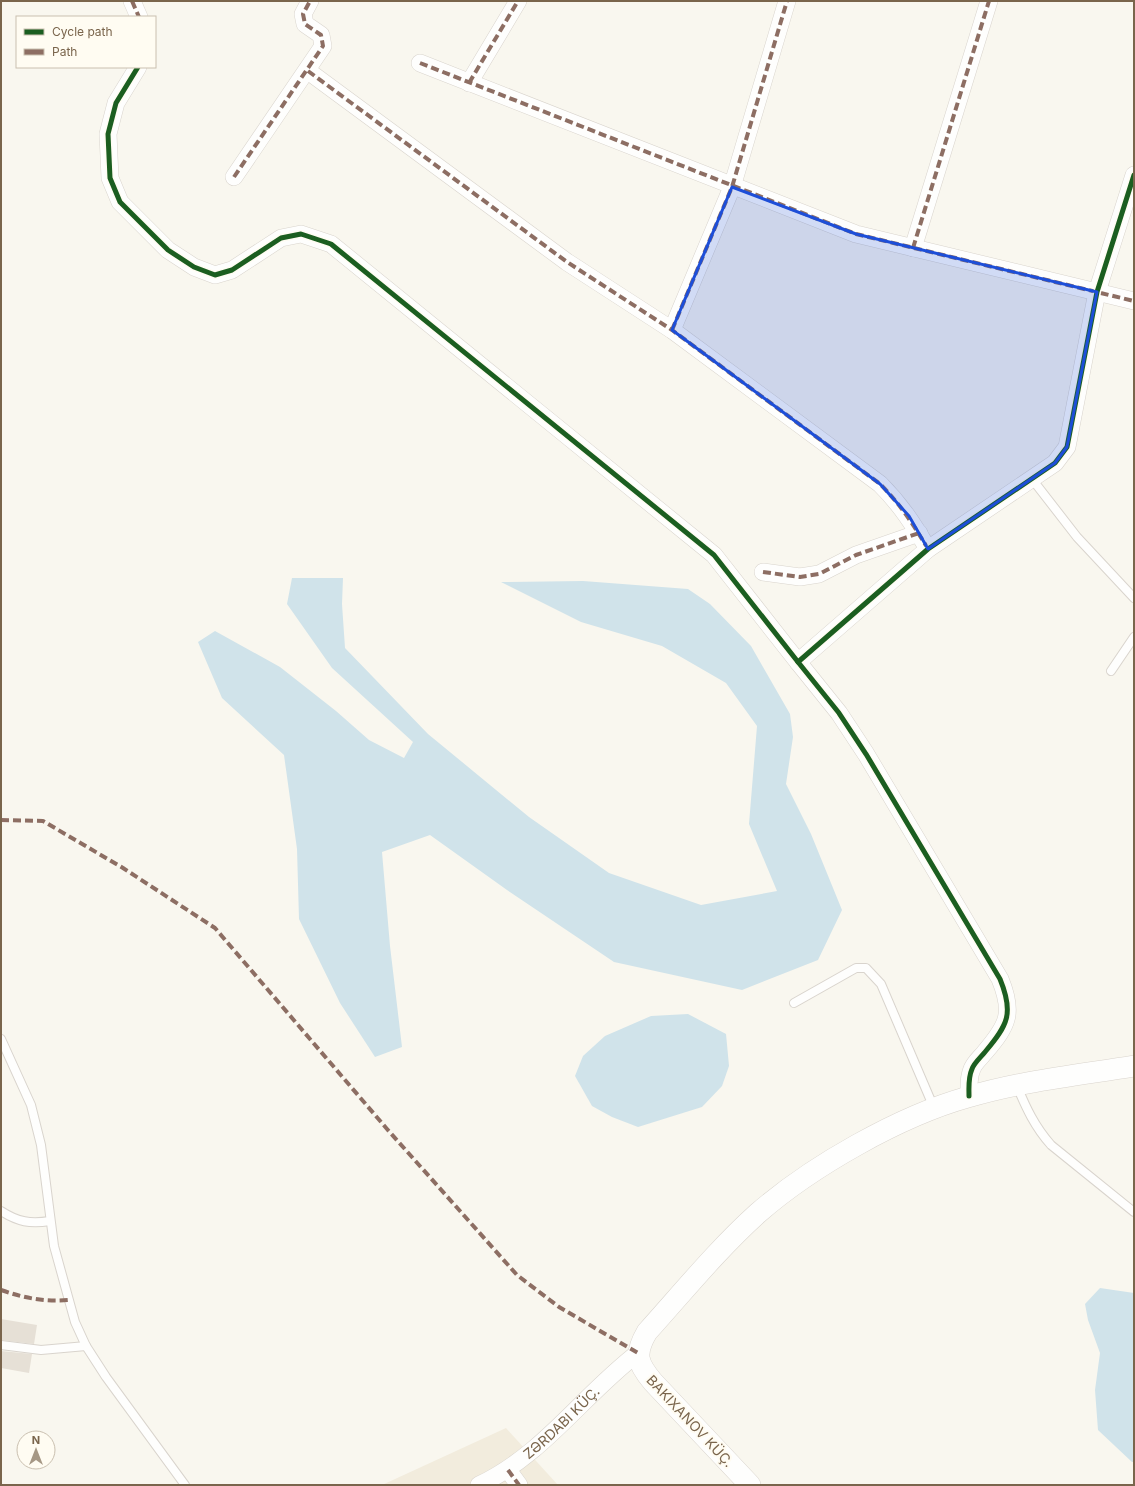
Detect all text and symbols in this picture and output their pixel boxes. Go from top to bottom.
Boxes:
legend [16,16,156,68]
text: Cycle path [52,24,113,39]
text: Path [52,44,77,59]
street label: BAKIXANOV KÜÇ. [643,1371,737,1470]
street label: ZƏRDABI KÜÇ. [520,1382,603,1462]
north arrow [16,1430,56,1470]
text: N [32,1433,40,1447]

